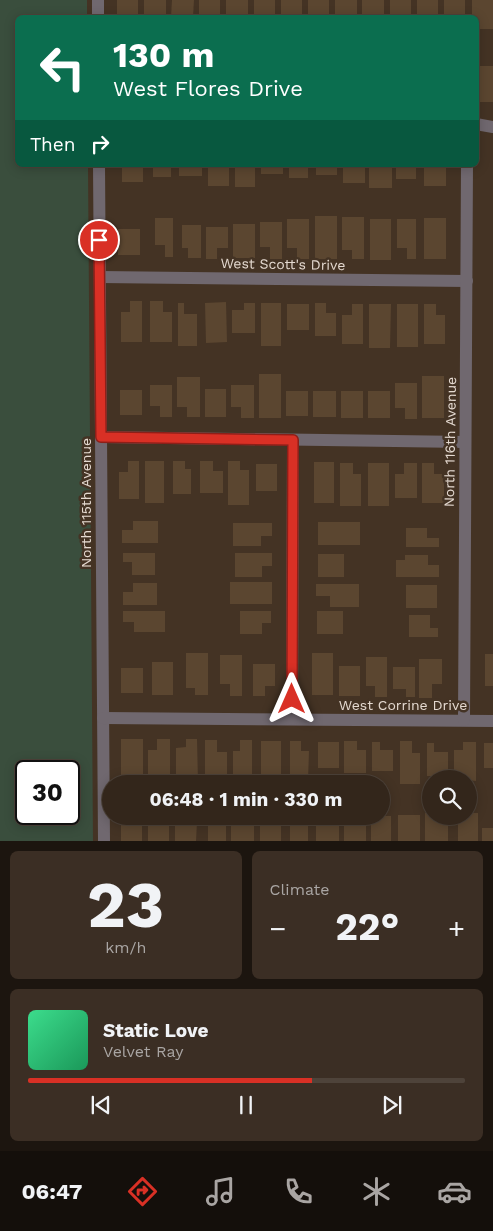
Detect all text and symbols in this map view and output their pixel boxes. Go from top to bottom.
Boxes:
text: 130 m [113,34,214,76]
icon: left [30,35,95,100]
text: West Flores Drive [113,76,303,101]
icon: right [86,130,114,158]
text: Then [30,133,76,156]
pin [78,219,120,261]
icon: arrive [85,226,113,254]
street label: West Scott's Drive [220,255,346,273]
street label: North 116th Avenue [441,377,459,507]
street label: North 115th Avenue [78,438,94,568]
position arrow [265,672,317,724]
street label: West Corrine Drive [339,697,467,713]
speed limit sign: 30 [15,760,80,825]
map controls [422,770,477,825]
button: search [422,770,477,825]
text: 06:48 · 1 min · 330 m [150,788,342,811]
text: 23 [87,867,164,943]
text: Climate [270,880,330,899]
text: 22° [335,905,399,949]
text: − [270,912,286,945]
text: + [448,912,465,945]
text: km/h [105,938,146,957]
text: Static Love [103,1019,208,1042]
text: Velvet Ray [103,1042,183,1061]
icon: previous [87,1091,115,1119]
icon: pause [232,1091,260,1119]
icon: next [378,1091,406,1119]
icon: directions [125,1174,160,1209]
icon: music [203,1174,238,1209]
icon: phone [281,1174,316,1209]
icon: climate [359,1174,394,1209]
icon: car [437,1174,472,1209]
text: 06:47 [21,1179,82,1204]

